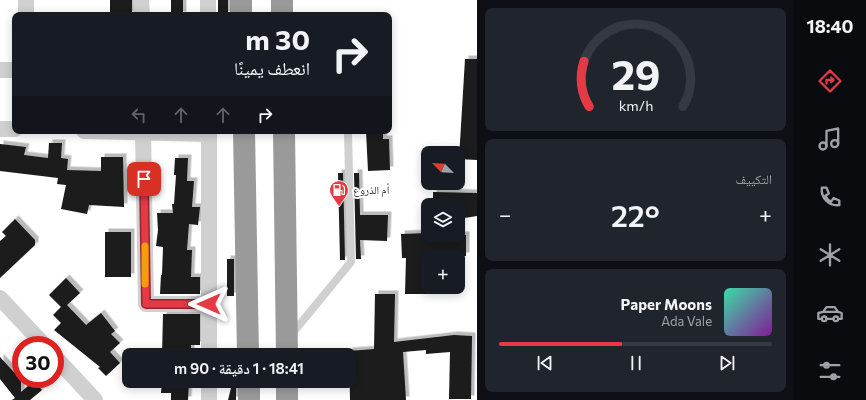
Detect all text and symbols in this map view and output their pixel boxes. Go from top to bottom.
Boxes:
text: 18:40 [806,15,854,37]
text: 30 m [245,22,310,56]
icon: right [324,28,376,80]
text: 29 [611,48,660,99]
text: انعطف يمينًا [234,57,310,79]
icon: directions [816,67,844,95]
text: km/h [618,96,653,114]
icon: left [128,104,150,126]
icon: ahead [170,104,192,126]
icon: ahead [212,104,234,126]
icon: right [254,104,276,126]
icon: music [816,125,844,153]
north arrow [421,146,465,190]
map controls [421,146,465,294]
pin [127,162,161,196]
icon: arrive [133,168,155,190]
text: التكييف [736,171,772,187]
fuel station icon: أم الذروع [328,179,350,207]
place label: أم الذروع [353,183,389,197]
icon: phone [816,183,844,211]
text: 22° [611,196,660,233]
button: layers [421,198,465,242]
text: − [499,201,512,228]
text: + [759,201,772,228]
icon: climate [816,241,844,269]
button: + [421,250,465,294]
position arrow [188,283,230,325]
text: Paper Moons [621,295,712,313]
icon: car [816,299,844,327]
text: Ada Vale [661,313,712,329]
speed limit sign: 30 [12,336,64,388]
icon: previous [534,352,556,374]
icon: pause [625,352,647,374]
icon: next [716,352,738,374]
icon: filters [816,357,844,385]
text: 18:41 · 1 دقيقة · 90 m [174,359,304,377]

